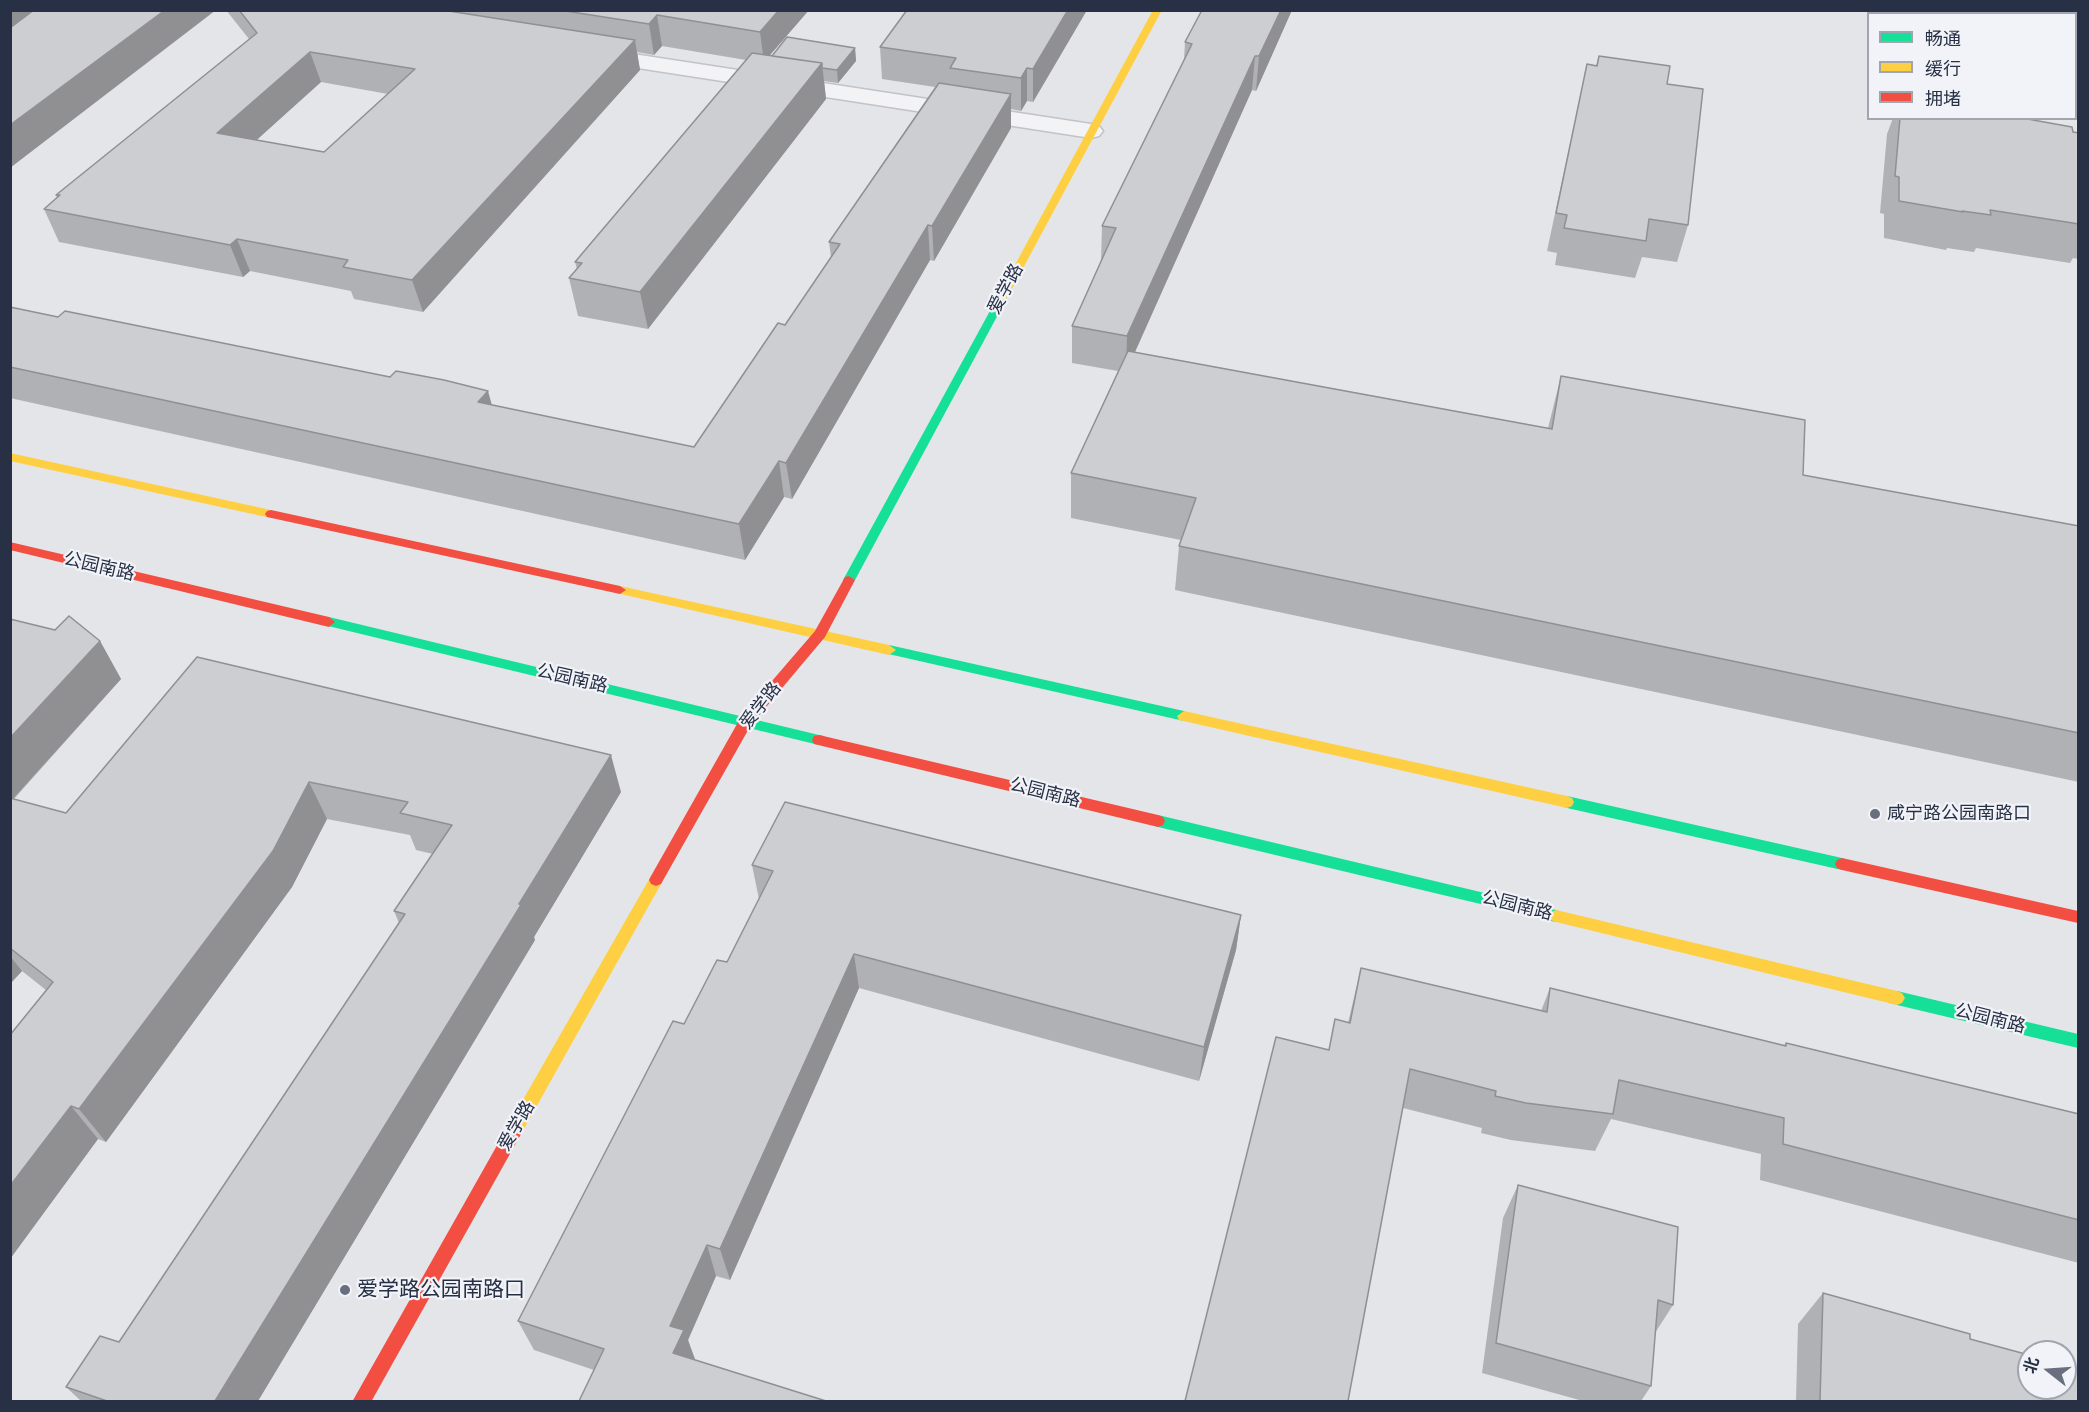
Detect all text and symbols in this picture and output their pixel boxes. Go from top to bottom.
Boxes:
legend [1867,12,2077,120]
text: 畅通 [1925,28,1961,50]
text: 缓行 [1925,58,1961,80]
text: 拥堵 [1925,88,1961,110]
street label: 爱学路 [984,260,1028,318]
street label: 公园南路 [61,548,137,586]
street label: 公园南路 [534,660,610,698]
street label: 爱学路 [736,678,786,734]
street label: 公园南路 [1007,774,1083,812]
place label: 咸宁路公园南路口 [1887,803,2031,825]
marker: 咸宁路公园南路口 [1868,807,1882,821]
street label: 公园南路 [1479,887,1555,925]
street label: 公园南路 [1952,1000,2028,1038]
street label: 爱学路 [494,1097,540,1155]
place label: 爱学路公园南路口 [357,1277,525,1303]
marker: 爱学路公园南路口 [338,1283,352,1297]
north arrow [2017,1340,2077,1400]
text: 北 [2020,1355,2043,1376]

